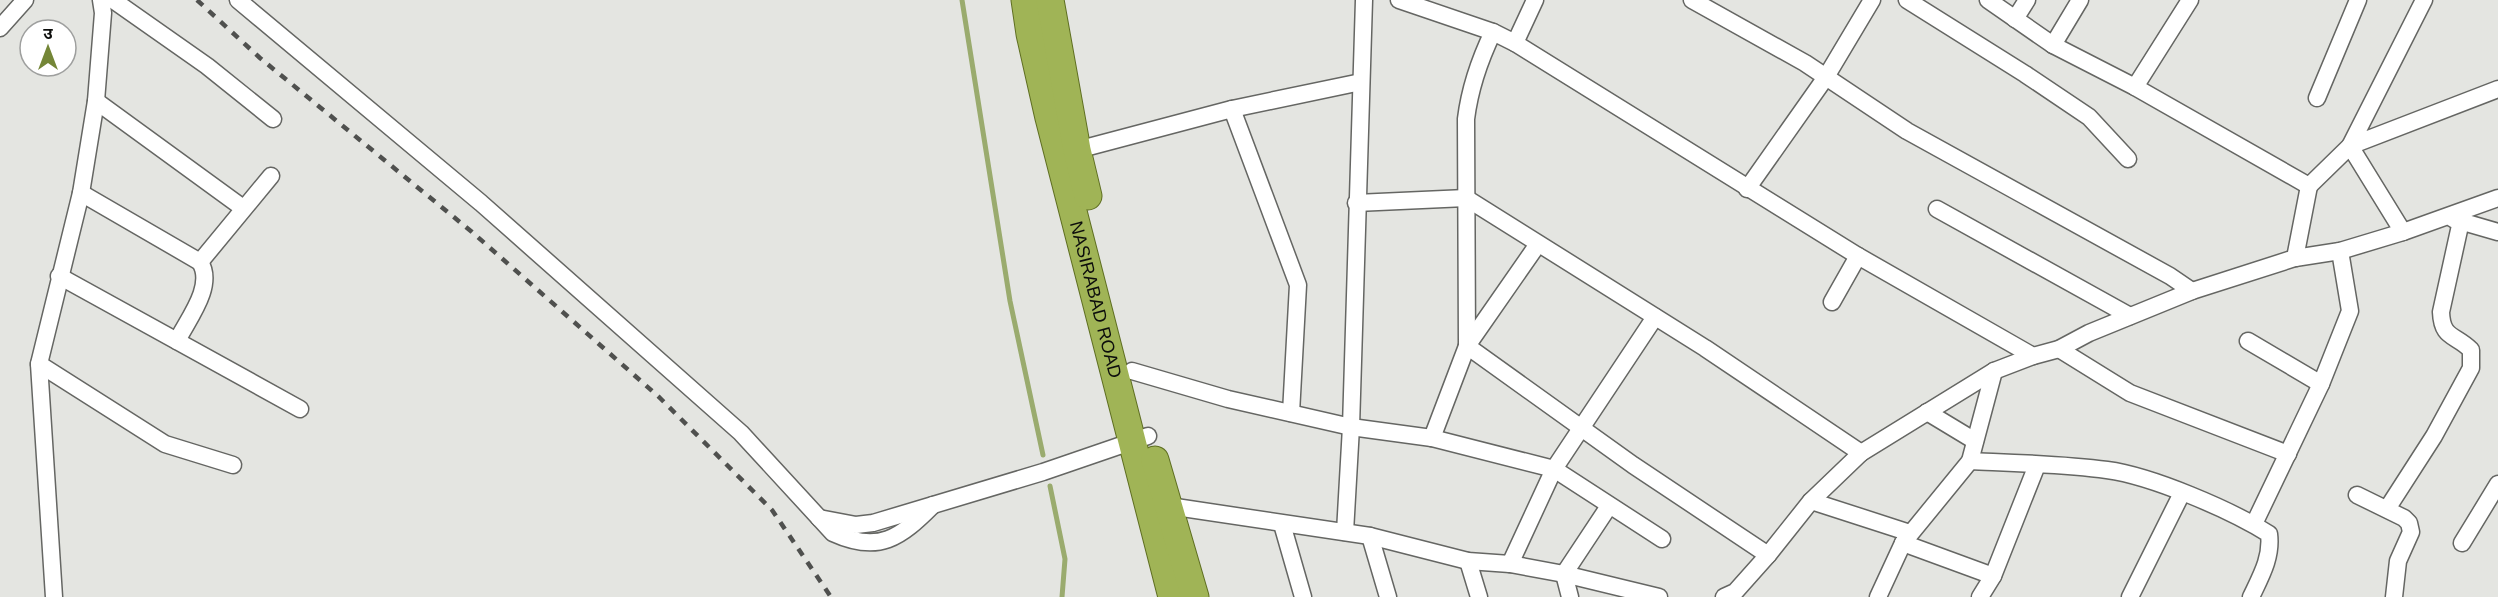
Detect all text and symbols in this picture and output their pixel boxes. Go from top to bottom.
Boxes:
north arrow [18,18,78,78]
text: उ [43,25,53,42]
street label: NASIRABAD ROAD [1066,219,1125,380]

